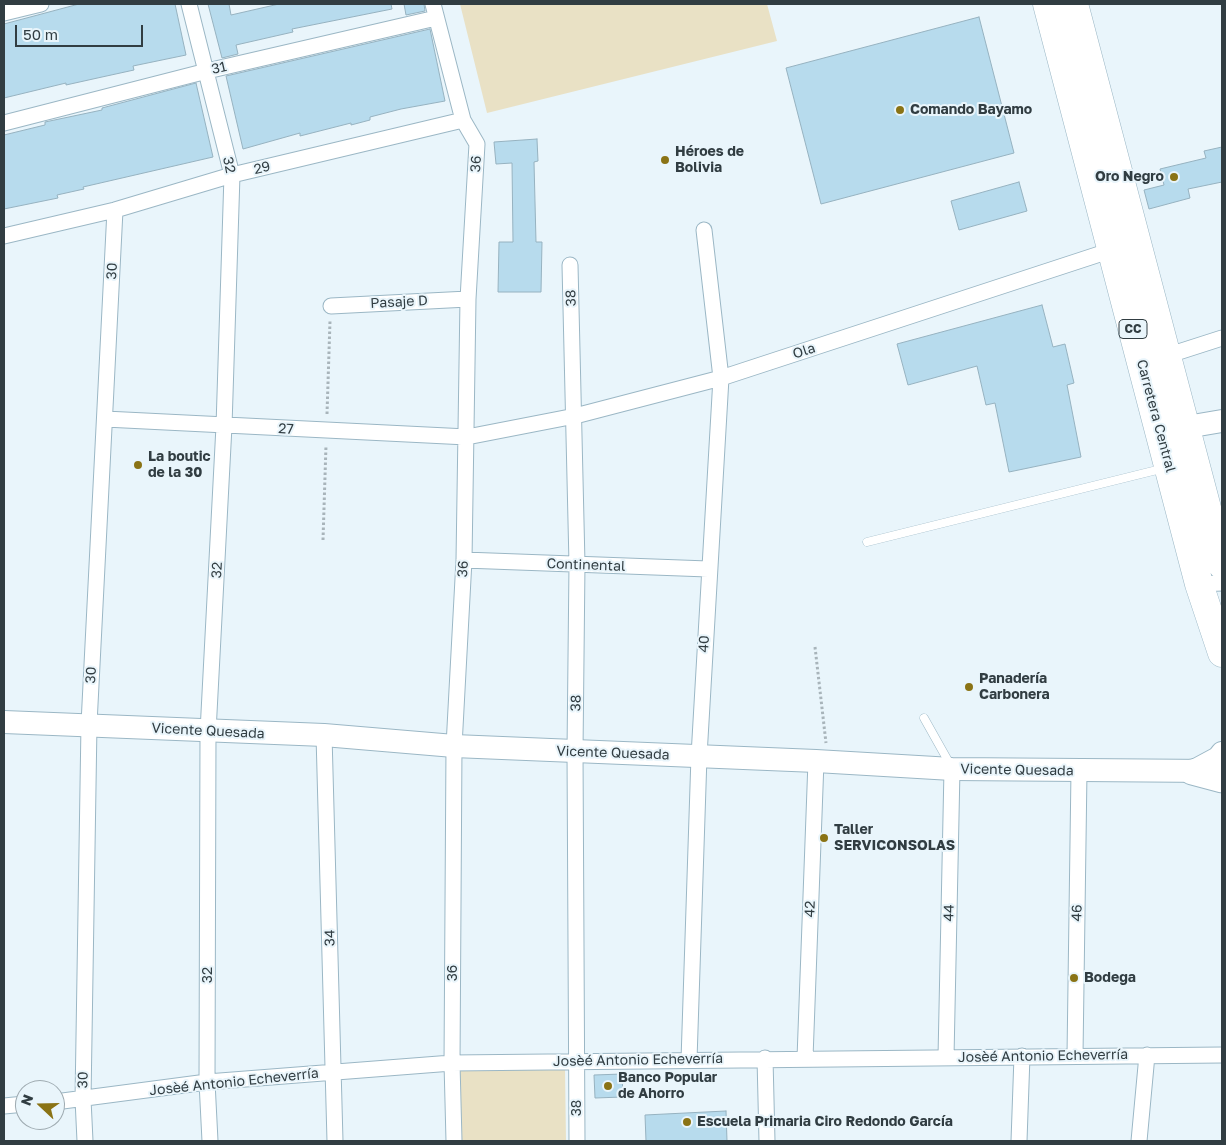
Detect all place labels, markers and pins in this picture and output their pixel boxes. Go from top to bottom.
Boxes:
place label: Comando Bayamo [910,102,1032,118]
marker: Comando Bayamo [894,104,906,116]
place label: Héroes de Bolivia [675,144,744,176]
marker: Héroes de Bolivia [659,154,671,166]
place label: Oro Negro [1095,169,1164,185]
marker: Oro Negro [1168,171,1180,183]
place label: La boutic de la 30 [148,449,211,482]
marker: La boutic de la 30 [132,459,144,471]
place label: Panadería Carbonera [979,671,1050,704]
marker: Panadería Carbonera [963,681,975,693]
place label: Taller SERVICONSOLAS [834,822,955,854]
marker: Taller SERVICONSOLAS [818,832,830,844]
place label: Bodega [1084,970,1136,986]
marker: Bodega [1068,972,1080,984]
place label: Banco Popular de Ahorro [618,1070,717,1102]
marker: Banco Popular de Ahorro [602,1080,614,1092]
place label: Escuela Primaria Ciro Redondo García [697,1114,953,1130]
marker: Escuela Primaria Ciro Redondo García [681,1116,693,1128]

